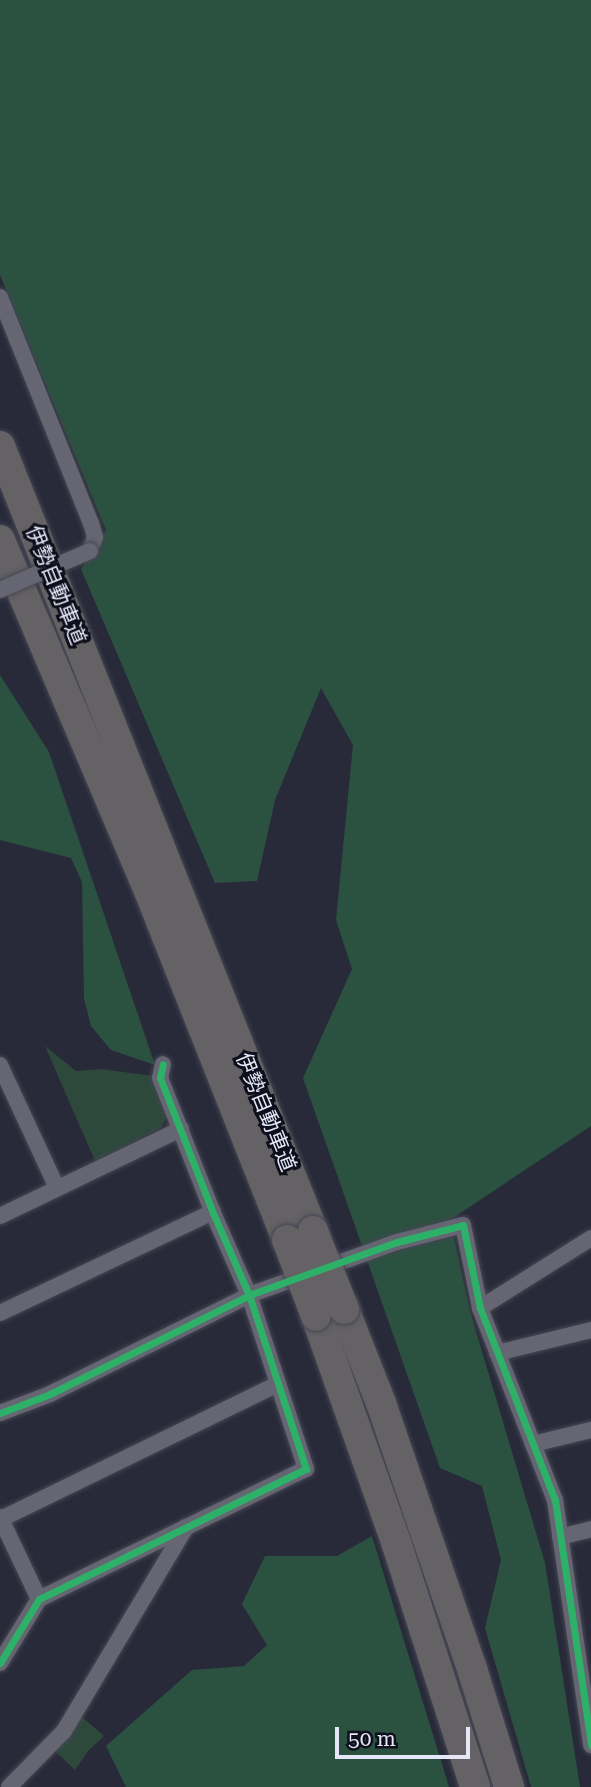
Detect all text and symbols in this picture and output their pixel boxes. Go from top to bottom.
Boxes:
street label: 伊勢自動車道 [21,522,91,648]
street label: 伊勢自動車道 [231,1049,301,1175]
scale bar [339,1714,474,1758]
text: 50 m [348,1727,396,1751]

